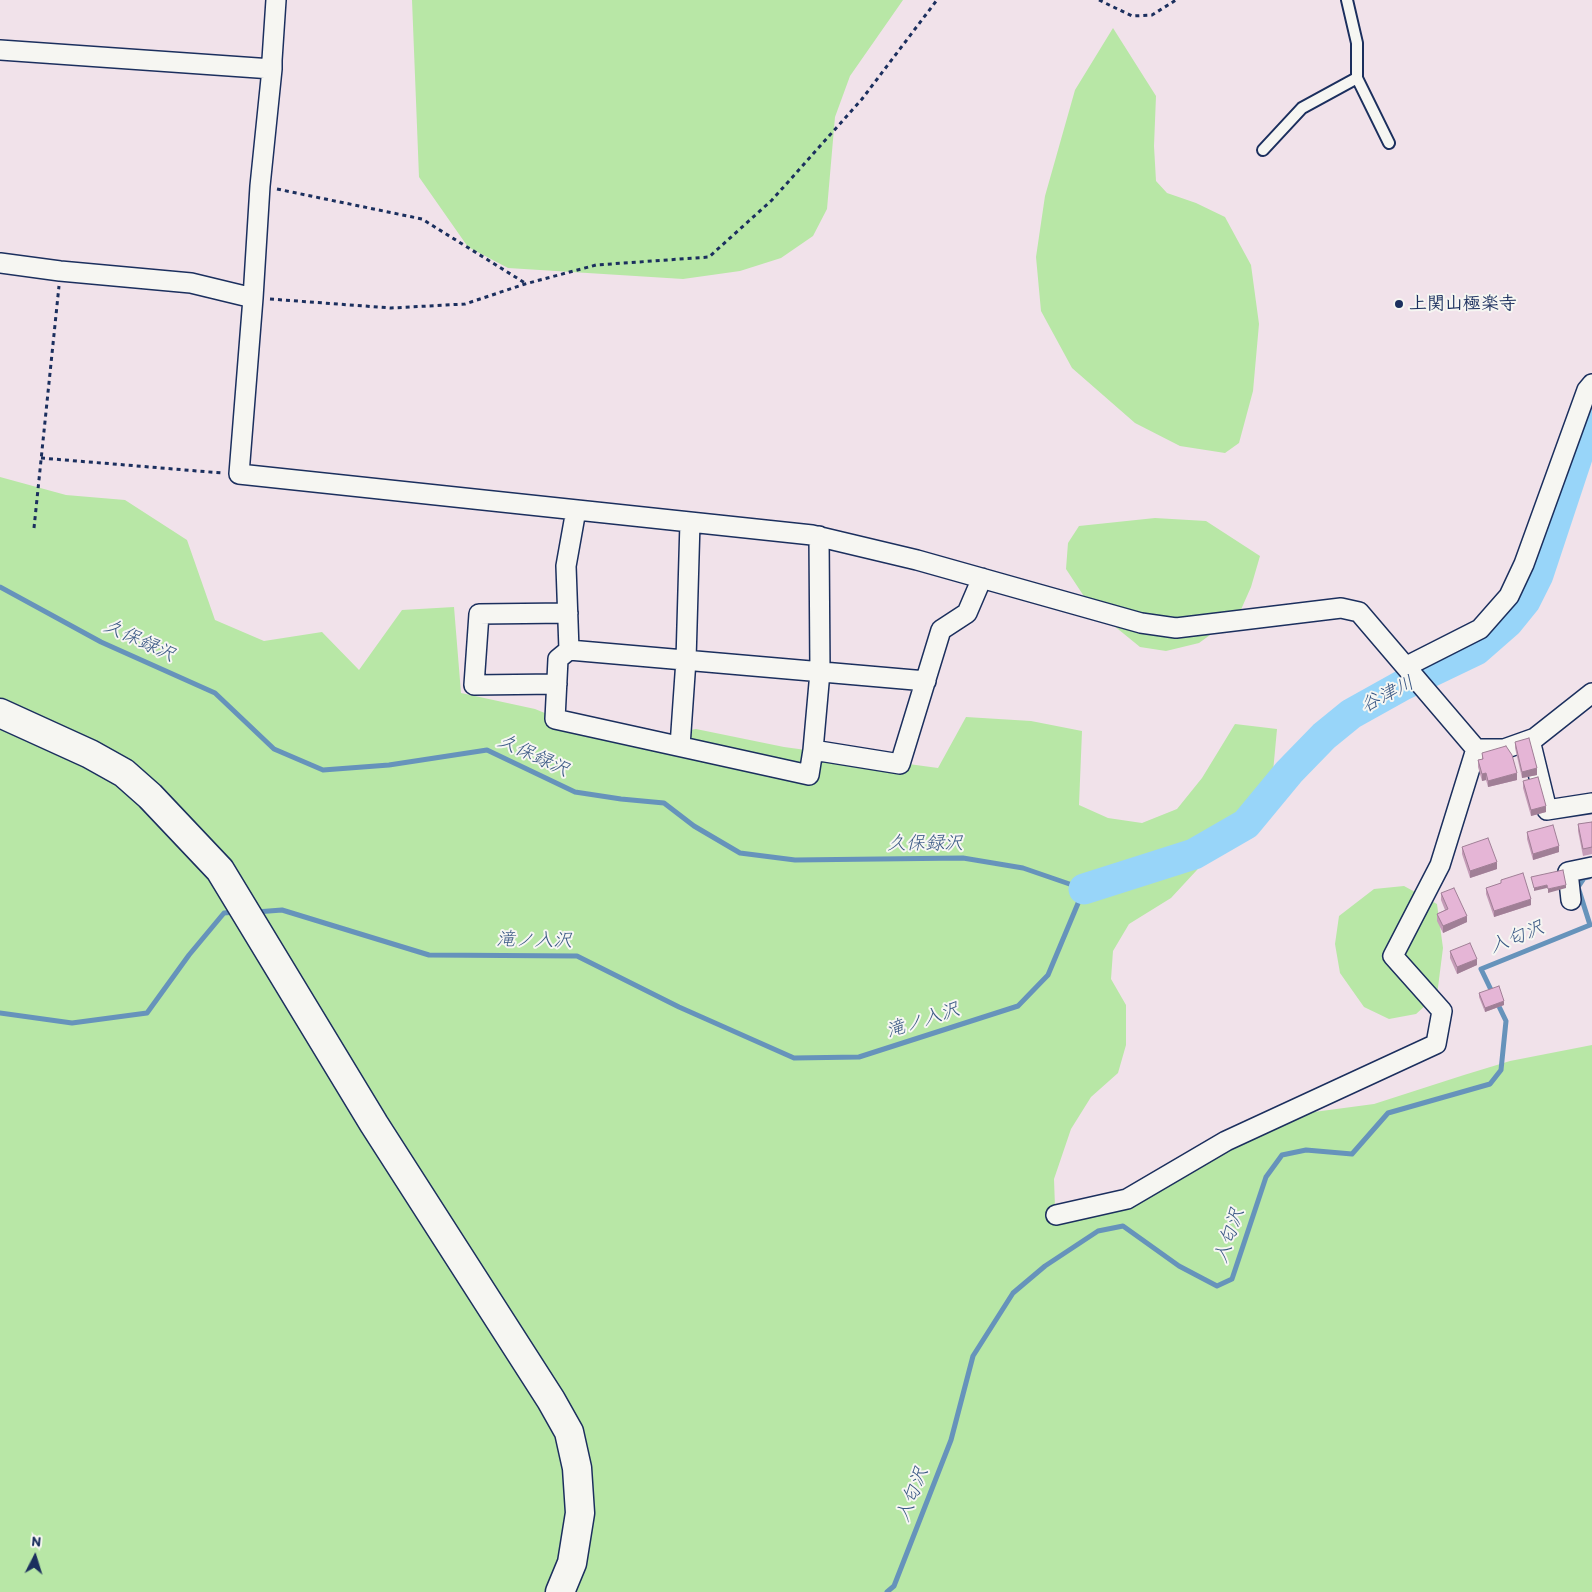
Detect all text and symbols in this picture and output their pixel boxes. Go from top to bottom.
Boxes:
place label: 上関山極楽寺 [1409,293,1517,315]
marker: 上関山極楽寺 [1393,298,1405,310]
water label: 久保録沢 [100,615,178,667]
water label: 谷津川 [1357,672,1419,718]
water label: 久保録沢 [494,730,572,782]
water label: 久保録沢 [887,833,963,855]
water label: 入匂沢 [1486,917,1548,959]
water label: 滝ノ入沢 [496,929,572,953]
water label: 滝ノ入沢 [883,998,963,1044]
water label: 入匂沢 [1210,1205,1250,1267]
water label: 入匂沢 [892,1464,934,1526]
north arrow [10,1532,60,1582]
text: N [31,1533,42,1550]

